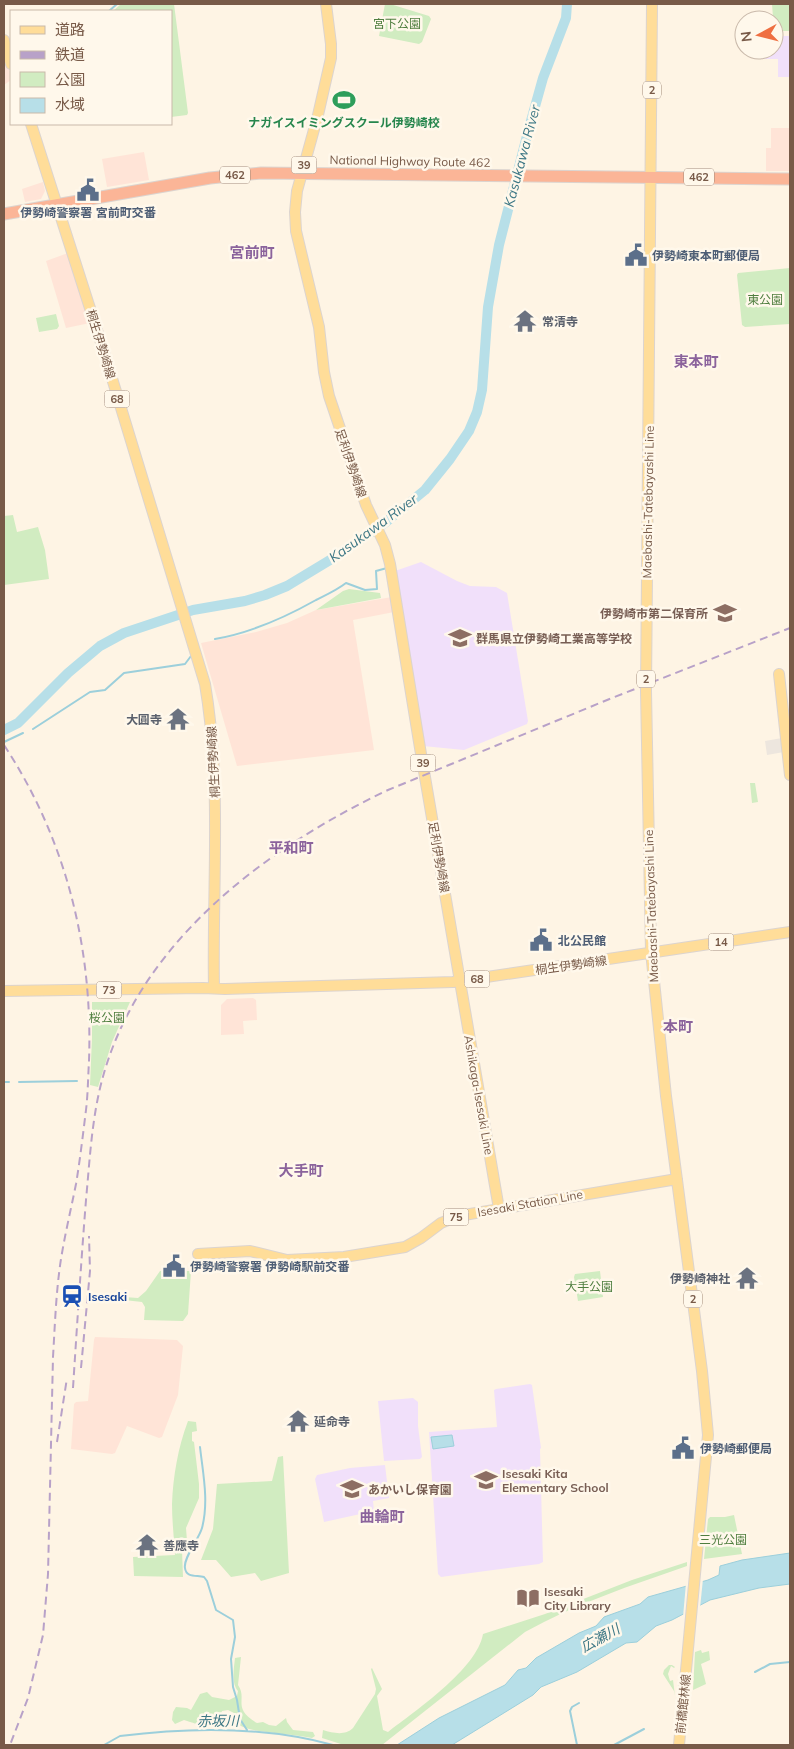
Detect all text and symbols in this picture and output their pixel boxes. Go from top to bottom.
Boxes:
legend [10,10,172,125]
north arrow [734,10,784,60]
park label: 宮下公園 [373,16,421,31]
text: 道路 [55,20,85,39]
text: N [737,30,756,43]
text: 鉄道 [55,45,85,64]
text: 公園 [55,70,85,89]
road number: 2 [643,82,661,98]
sports icon: ナガイスイミングスクール伊勢崎校 [331,87,357,113]
text: 水域 [55,95,85,114]
water label: Kasukawa River [500,102,545,209]
place label: ナガイスイミングスクール伊勢崎校 [248,115,440,130]
street label: National Highway Route 462 [329,152,491,170]
road number: 39 [292,156,316,174]
road number: 462 [220,166,250,184]
road number: 462 [684,168,714,186]
public building icon: 伊勢崎警察署 宮前町交番 [75,177,101,203]
place label: 伊勢崎警察署 宮前町交番 [20,205,157,220]
public building icon: 伊勢崎東本町郵便局 [623,242,649,268]
district label: 宮前町 [229,243,275,262]
place label: 伊勢崎東本町郵便局 [652,248,760,263]
park label: 東公園 [747,292,783,307]
street label: 桐生伊勢崎線 [83,307,119,381]
temple icon: 常清寺 [512,308,538,334]
place label: 常清寺 [542,314,578,329]
district label: 東本町 [673,352,719,371]
road number: 68 [104,390,130,408]
street label: Maebashi-Tatebayashi Line [639,425,657,579]
street label: 足利伊勢崎線 [332,427,370,499]
water label: Kasukawa River [325,489,421,566]
school or university icon: 伊勢崎市第二保育所 [712,600,738,626]
place label: 伊勢崎市第二保育所 [600,606,708,621]
school or university icon: 群馬県立伊勢崎工業高等学校 [447,625,473,651]
place label: 群馬県立伊勢崎工業高等学校 [476,631,632,646]
road number: 2 [637,671,655,688]
temple icon: 大圓寺 [165,706,191,732]
place label: 大圓寺 [126,712,162,727]
street label: 桐生伊勢崎線 [204,726,222,798]
road number: 39 [410,754,436,771]
street label: 足利伊勢崎線 [425,820,453,894]
street label: Maebashi-Tatebayashi Line [641,829,661,983]
district label: 平和町 [268,838,314,857]
public building icon: 北公民館 [528,927,554,953]
place label: 北公民館 [558,933,606,948]
road number: 14 [708,934,734,950]
street label: 桐生伊勢崎線 [534,953,608,977]
road number: 68 [464,971,490,988]
road number: 73 [96,982,122,998]
park label: 桜公園 [89,1010,125,1025]
district label: 本町 [663,1017,693,1036]
street label: Ashikaga-Isesaki Line [461,1034,497,1156]
district label: 大手町 [278,1161,324,1180]
street label: Isesaki Station Line [476,1186,584,1220]
road number: 75 [444,1208,468,1226]
public building icon: 伊勢崎警察署 伊勢崎駅前交番 [161,1253,187,1279]
place label: 伊勢崎警察署 伊勢崎駅前交番 [190,1259,350,1274]
temple icon: 伊勢崎神社 [734,1265,760,1291]
place label: 伊勢崎神社 [670,1271,730,1286]
park label: 大手公園 [565,1279,613,1294]
station icon: Isesaki [59,1283,85,1309]
place label: Isesaki [88,1289,127,1304]
road number: 2 [684,1290,702,1308]
temple icon: 延命寺 [285,1408,311,1434]
place label: 延命寺 [314,1414,350,1429]
public building icon: 伊勢崎郵便局 [670,1435,696,1461]
place label: 伊勢崎郵便局 [700,1441,772,1456]
place label: Isesaki Kita Elementary School [502,1466,609,1495]
school or university icon: Isesaki Kita Elementary School [473,1467,499,1493]
school or university icon: あかいし保育園 [339,1476,365,1502]
place label: あかいし保育園 [368,1482,452,1497]
district label: 曲輪町 [359,1507,405,1526]
temple icon: 善應寺 [134,1532,160,1558]
park label: 三光公園 [699,1532,747,1547]
place label: 善應寺 [163,1538,199,1553]
place label: Isesaki City Library [544,1584,611,1613]
library icon: Isesaki City Library [515,1585,541,1611]
water label: 広瀬川 [577,1619,624,1656]
street label: 前橋館林線 [672,1673,694,1735]
water label: 赤坂川 [197,1712,241,1730]

